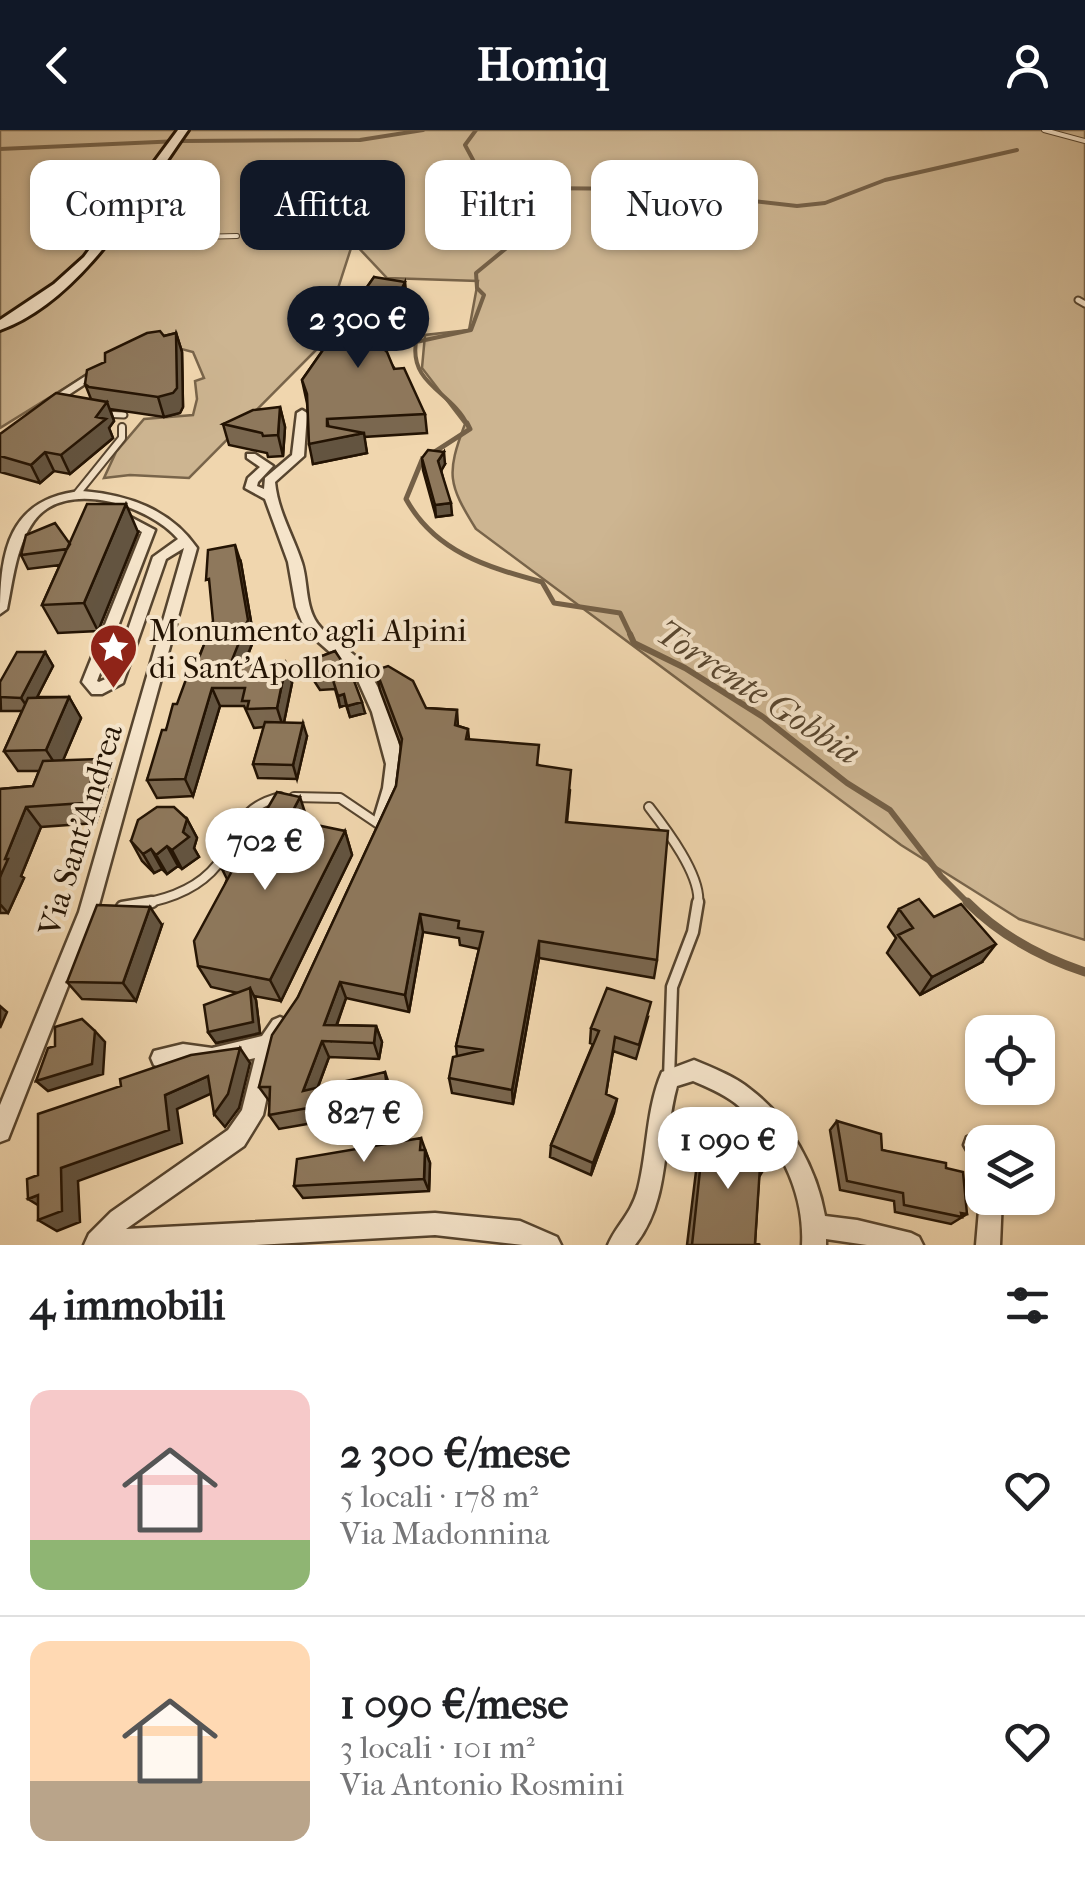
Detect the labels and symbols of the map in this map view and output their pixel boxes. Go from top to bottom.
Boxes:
pin: 2 300 € [266,286,450,371]
water label: Torrente Gobbia [648,611,867,774]
place label: Monumento agli Alpini di Sant'Apollonio [149,612,467,686]
place icon: Monumento agli Alpini di Sant'Apollonio [88,622,140,690]
street label: Via Sant'Andrea [30,719,131,941]
pin: 702 € [195,808,335,893]
pin: 827 € [294,1080,434,1165]
pin: 1 090 € [636,1107,820,1192]

